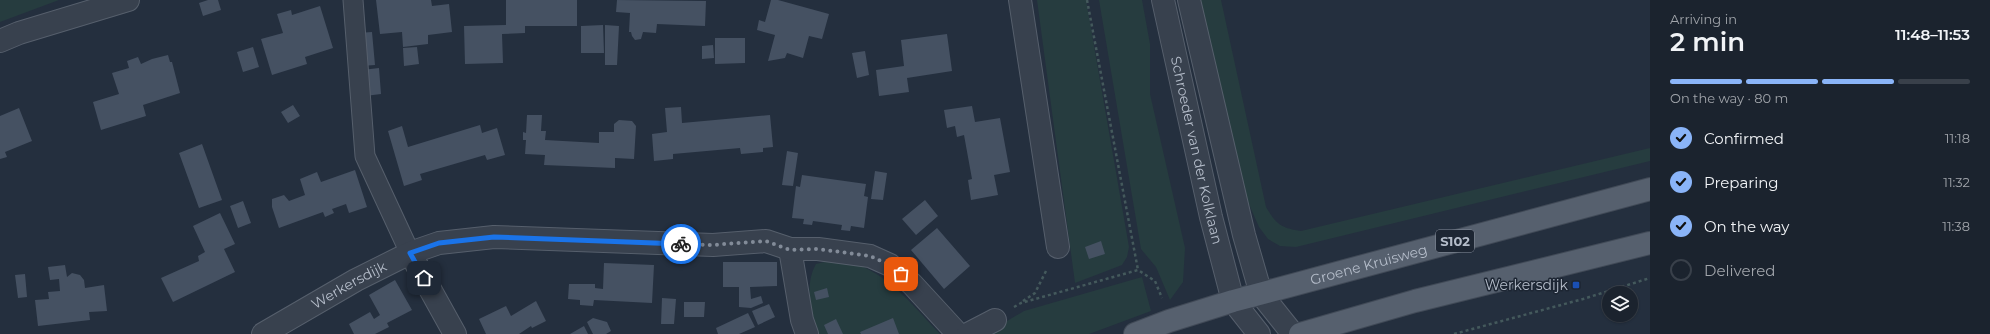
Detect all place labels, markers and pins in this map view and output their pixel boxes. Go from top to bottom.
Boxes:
pin [884,257,918,291]
pin [407,261,441,295]
place label: Werkersdijk [1485,276,1569,294]
marker: Werkersdijk [1571,280,1581,290]

